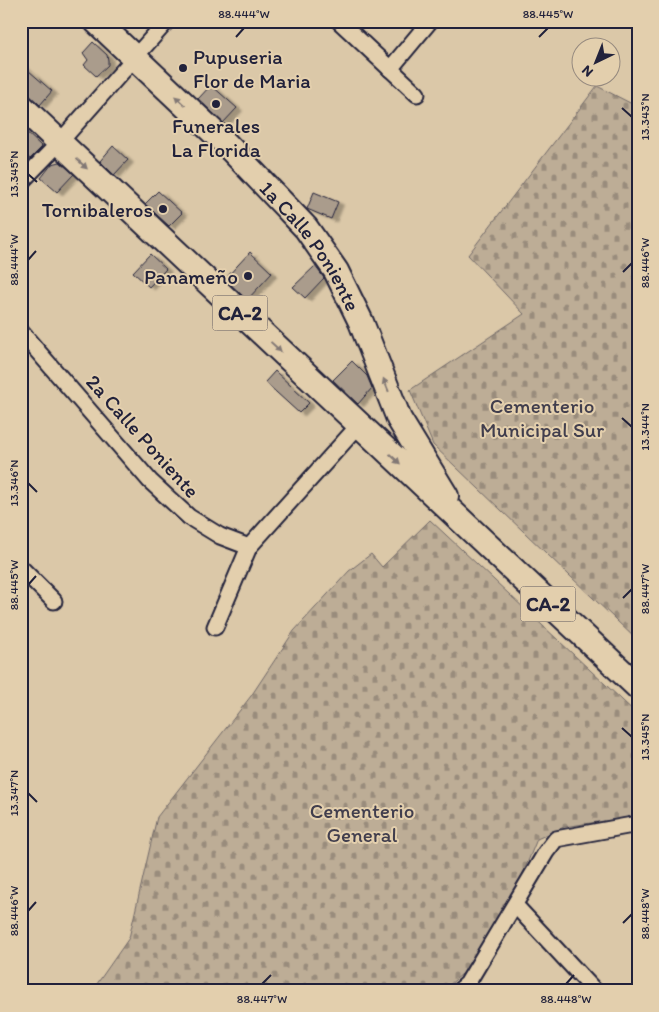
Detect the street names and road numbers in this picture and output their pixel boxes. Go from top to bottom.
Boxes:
street label: 1a Calle Poniente [255,175,366,315]
road number: CA-2 [212,296,268,330]
street label: 2a Calle Poniente [81,369,205,503]
road number: CA-2 [520,586,576,622]

